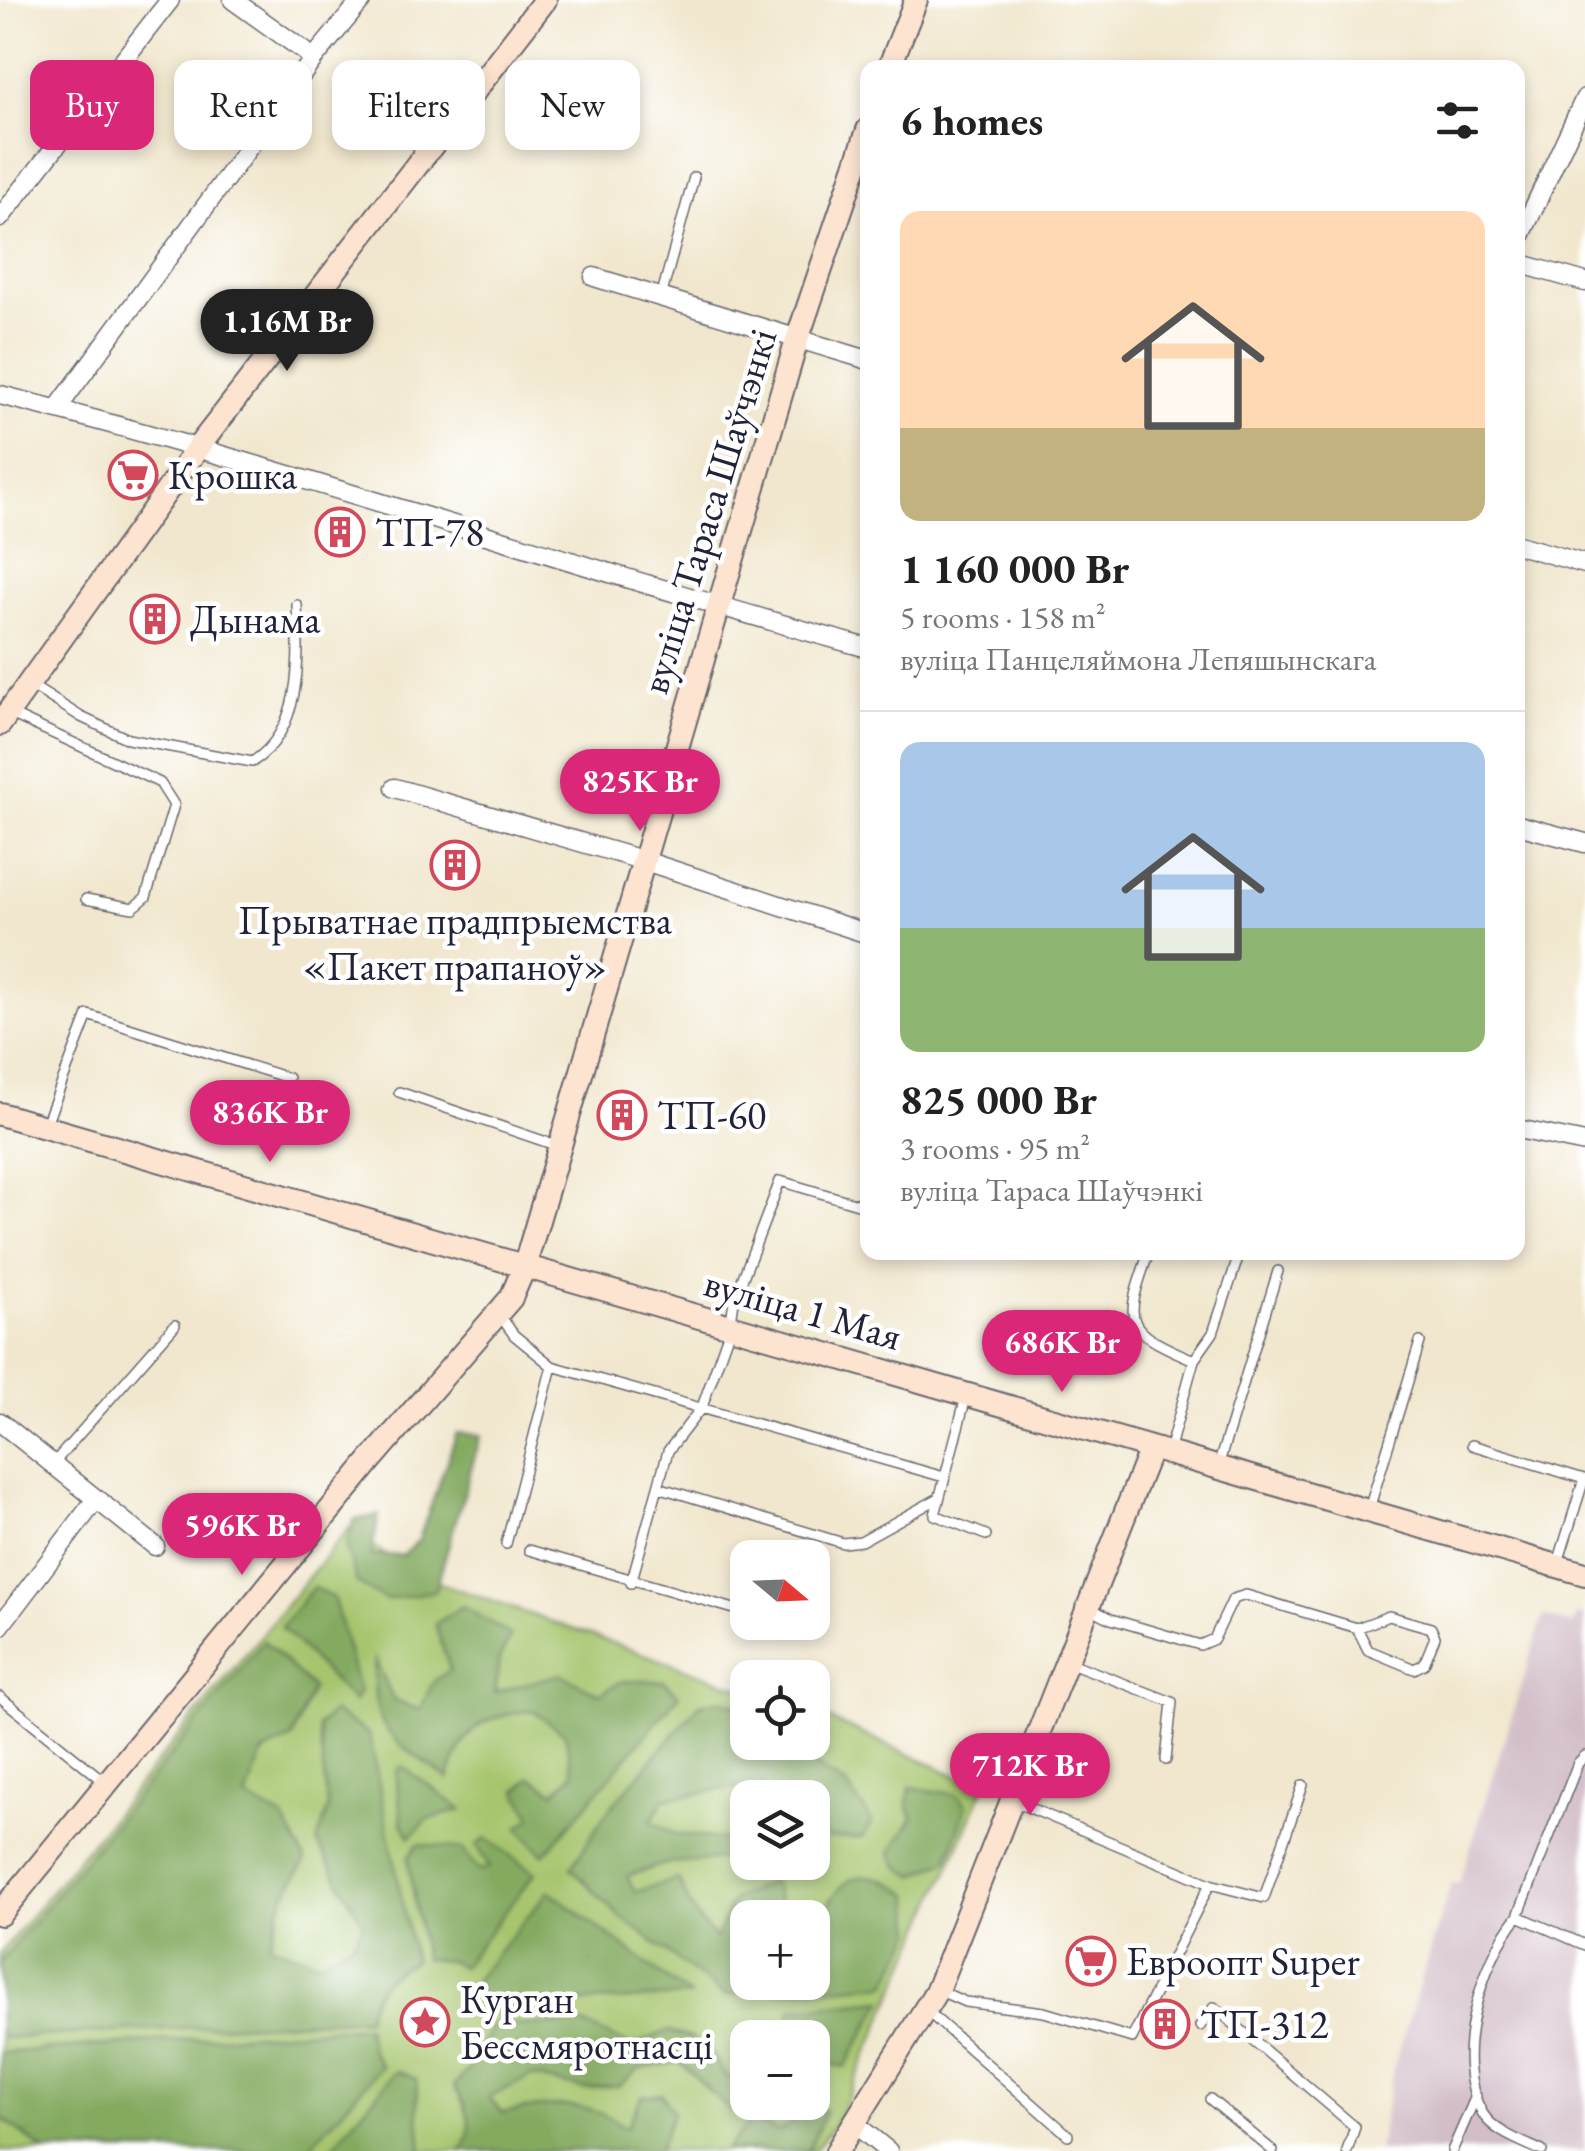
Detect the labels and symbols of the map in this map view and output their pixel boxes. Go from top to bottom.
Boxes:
pin: 1.16M Br [184,289,390,374]
street label: вуліца Тараса Шаўчэнкі [628,322,788,700]
supermarket icon: Крошка [107,449,159,501]
place label: Крошка [168,449,297,501]
building icon: ТП-78 [314,506,366,558]
place label: ТП-78 [375,506,484,558]
building icon: Дынама [129,593,181,645]
place label: Дынама [190,593,320,645]
pin: 825K Br [548,749,732,834]
building icon: Прыватнае прадпрыемства «Пакет прапаноў» [429,839,481,891]
place label: Прыватнае прадпрыемства «Пакет прапаноў» [238,894,672,992]
pin: 836K Br [178,1080,362,1165]
building icon: ТП-60 [596,1089,648,1141]
place label: ТП-60 [657,1089,766,1141]
street label: вуліца 1 Мая [698,1256,908,1362]
pin: 686K Br [970,1310,1154,1395]
pin: 596K Br [150,1493,334,1578]
north arrow [730,1540,830,1640]
pin: 712K Br [938,1733,1122,1818]
supermarket icon: Евроопт Super [1065,1935,1117,1987]
place label: Евроопт Super [1126,1935,1360,1987]
place label: Курган Бессмяротнасці [460,1973,713,2071]
place icon: Курган Бессмяротнасці [399,1996,451,2048]
building icon: ТП-312 [1139,1998,1191,2050]
place label: ТП-312 [1200,1998,1328,2050]

